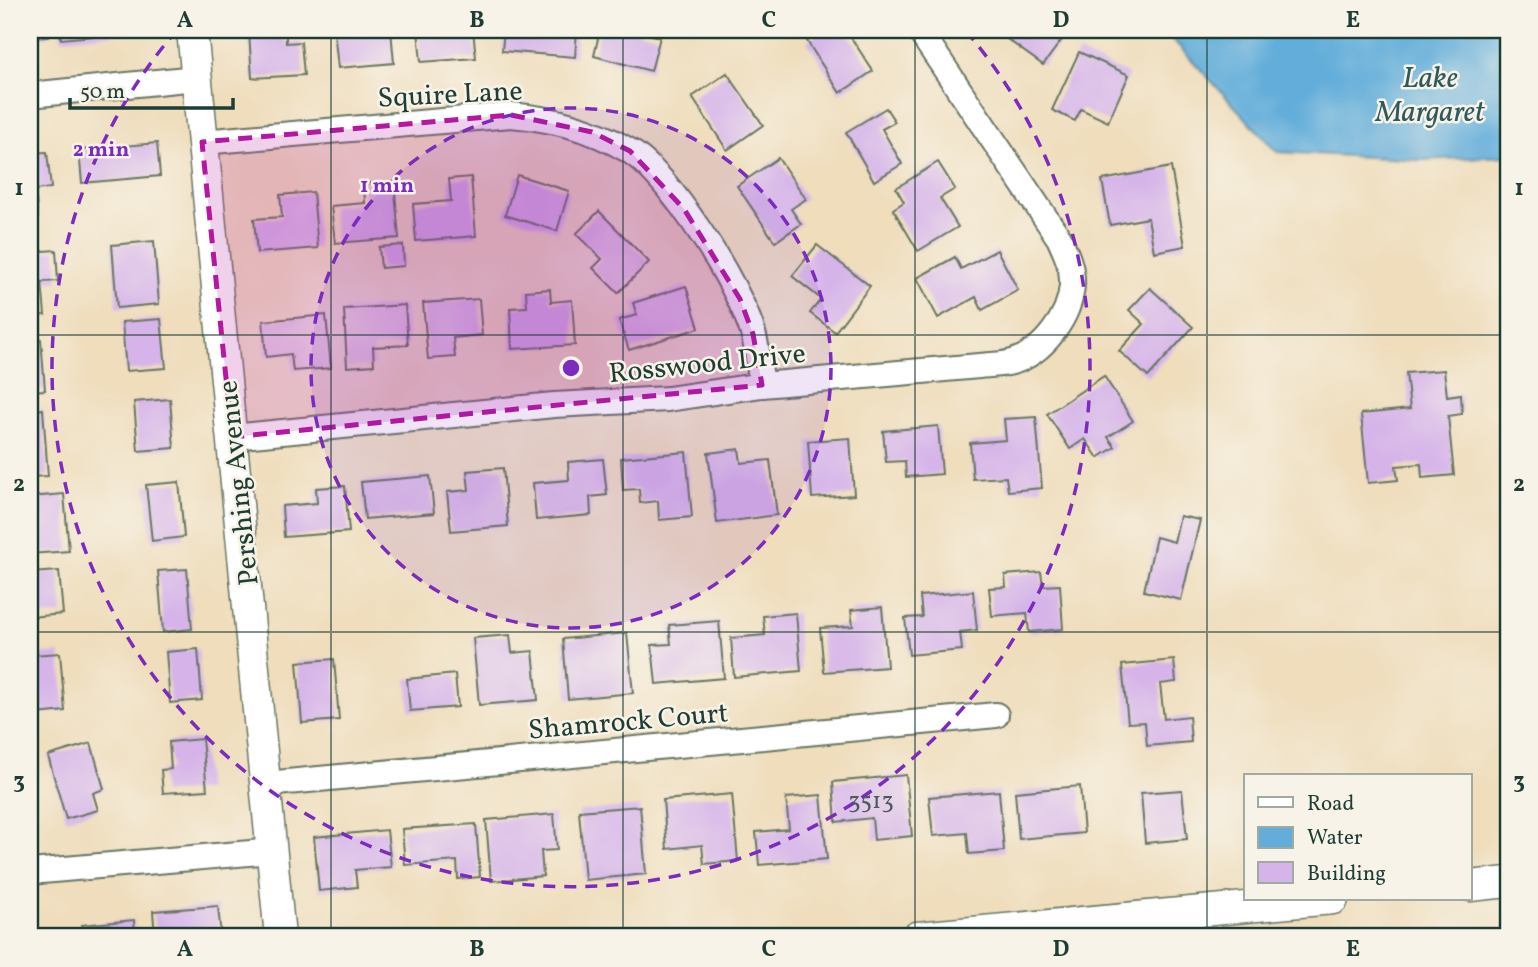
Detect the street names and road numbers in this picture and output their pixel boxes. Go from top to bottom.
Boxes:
street label: Squire Lane [377,72,524,119]
street label: Rosswood Drive [607,335,808,394]
street label: Pershing Avenue [209,378,270,587]
street label: Shamrock Court [527,694,730,751]

